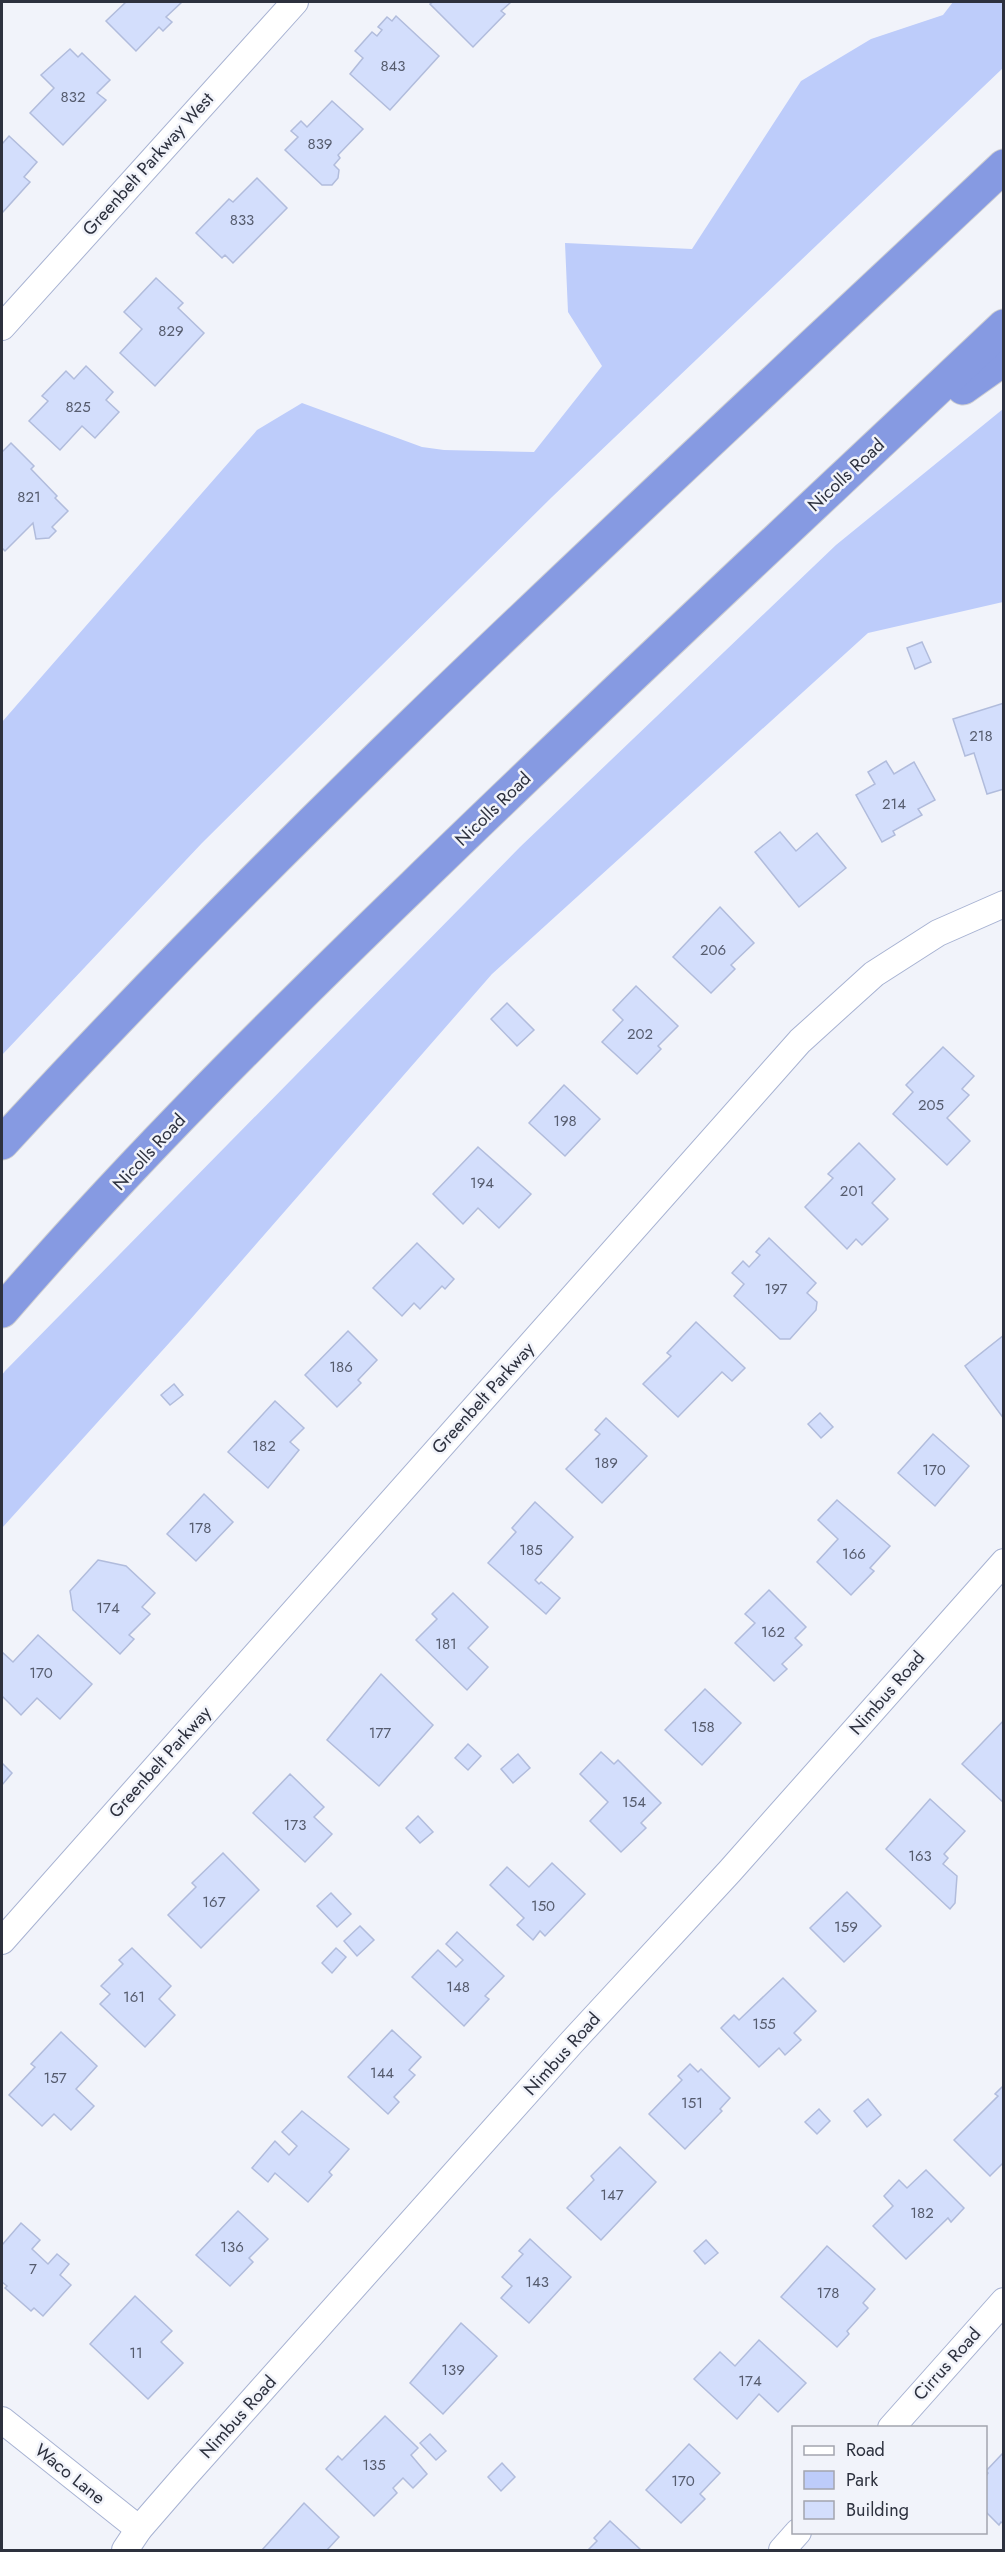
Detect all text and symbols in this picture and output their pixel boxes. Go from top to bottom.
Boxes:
house number: 843 [380,55,406,77]
house number: 832 [61,86,85,108]
street label: Greenbelt Parkway West [76,86,220,241]
house number: 839 [307,133,333,155]
house number: 833 [230,209,254,231]
house number: 829 [158,320,184,342]
house number: 825 [65,396,91,418]
street label: Nicolls Road [802,432,890,518]
house number: 821 [17,486,41,508]
house number: 218 [969,725,993,747]
street label: Nicolls Road [449,766,537,852]
house number: 214 [882,793,906,815]
house number: 206 [700,939,726,961]
house number: 202 [627,1023,653,1045]
house number: 205 [918,1094,944,1116]
street label: Nicolls Road [106,1108,192,1196]
house number: 198 [553,1110,577,1132]
house number: 194 [470,1172,494,1194]
house number: 201 [840,1180,864,1202]
house number: 197 [765,1278,788,1300]
street label: Greenbelt Parkway [426,1336,540,1460]
house number: 186 [329,1356,353,1378]
house number: 182 [252,1435,276,1457]
house number: 189 [594,1452,618,1474]
house number: 170 [922,1459,946,1481]
house number: 178 [189,1517,211,1539]
house number: 185 [519,1539,543,1561]
house number: 166 [842,1543,866,1565]
house number: 174 [96,1597,120,1619]
house number: 162 [761,1621,785,1643]
house number: 181 [435,1633,457,1655]
street label: Nimbus Road [843,1645,931,1741]
house number: 170 [29,1662,53,1684]
street label: Greenbelt Parkway [103,1700,217,1824]
house number: 158 [691,1716,715,1738]
house number: 177 [369,1722,391,1744]
house number: 154 [622,1791,646,1813]
house number: 173 [284,1814,306,1836]
house number: 163 [908,1845,932,1867]
house number: 167 [202,1891,226,1913]
house number: 150 [531,1895,555,1917]
house number: 159 [834,1916,858,1938]
house number: 148 [446,1976,470,1998]
house number: 161 [123,1986,145,2008]
street label: Nimbus Road [518,2007,606,2101]
house number: 155 [752,2013,776,2035]
house number: 144 [370,2062,394,2084]
house number: 157 [43,2067,67,2089]
house number: 151 [681,2092,703,2114]
house number: 147 [600,2184,624,2206]
house number: 182 [910,2202,934,2224]
house number: 136 [220,2236,244,2258]
house number: 7 [29,2258,37,2280]
house number: 143 [525,2271,549,2293]
house number: 178 [817,2282,839,2304]
street label: Cirrus Road [907,2322,987,2406]
house number: 11 [129,2342,143,2364]
house number: 139 [441,2359,465,2381]
street label: Nimbus Road [194,2370,282,2464]
house number: 174 [738,2370,762,2392]
legend [792,2426,987,2534]
street label: Waco Lane [29,2437,111,2511]
text: Road [846,2437,885,2463]
house number: 135 [362,2454,386,2476]
text: Park [846,2467,878,2493]
house number: 170 [671,2470,695,2492]
text: Building [846,2497,909,2523]

